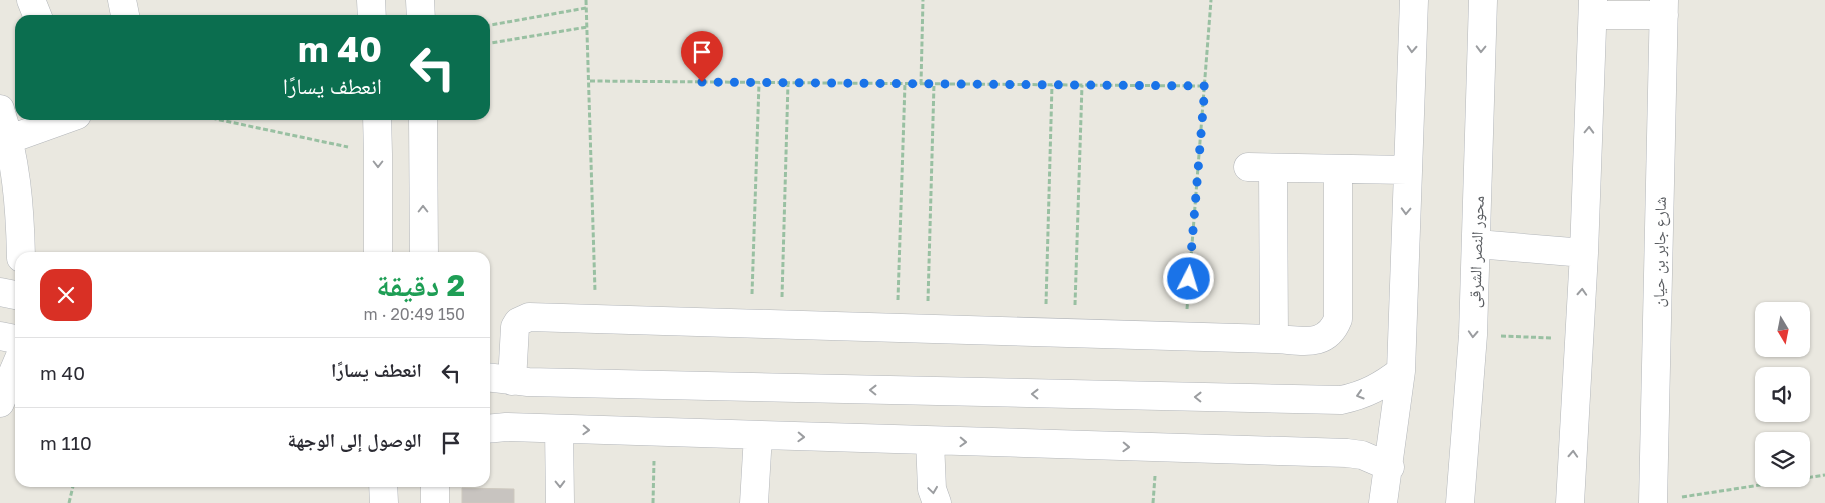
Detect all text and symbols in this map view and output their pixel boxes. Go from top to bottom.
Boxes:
text: 40 m [298,28,382,70]
pin [681,31,723,82]
icon: left [400,35,465,100]
icon: arrive [688,38,716,66]
one-way arrow [1407,45,1417,53]
one-way arrow [1476,45,1487,53]
text: انعطف يسارًا [283,72,382,99]
one-way arrow [1583,125,1594,133]
one-way arrow [373,160,383,168]
street label: محور النصر الشرقى [1464,195,1489,309]
street label: شارع جابر بن حيان [1648,197,1671,307]
one-way arrow [418,205,428,212]
one-way arrow [1400,207,1411,215]
position arrow [1162,252,1214,304]
text: 2 دقيقة [376,267,465,303]
button: close [40,269,92,321]
one-way arrow [1577,288,1588,296]
north arrow [1755,302,1810,358]
map controls [1755,302,1810,487]
text: 150 m · 20:49 [364,304,465,324]
one-way arrow [1467,330,1478,338]
text: انعطف يسارًا [331,358,422,381]
icon: left [437,359,465,387]
text: 40 m [40,361,85,384]
button: sound [1755,367,1810,422]
one-way arrow [869,385,876,395]
one-way arrow [1031,388,1039,399]
one-way arrow [1356,390,1364,400]
one-way arrow [1194,392,1202,403]
one-way arrow [582,425,590,435]
text: الوصول إلى الوجهة [288,428,422,451]
icon: arrive [437,429,465,457]
text: 110 m [40,431,92,454]
one-way arrow [797,431,805,442]
button: layers [1755,432,1810,487]
one-way arrow [960,437,968,447]
one-way arrow [1122,441,1130,452]
one-way arrow [1568,450,1579,458]
one-way arrow [555,480,565,488]
one-way arrow [927,486,938,494]

